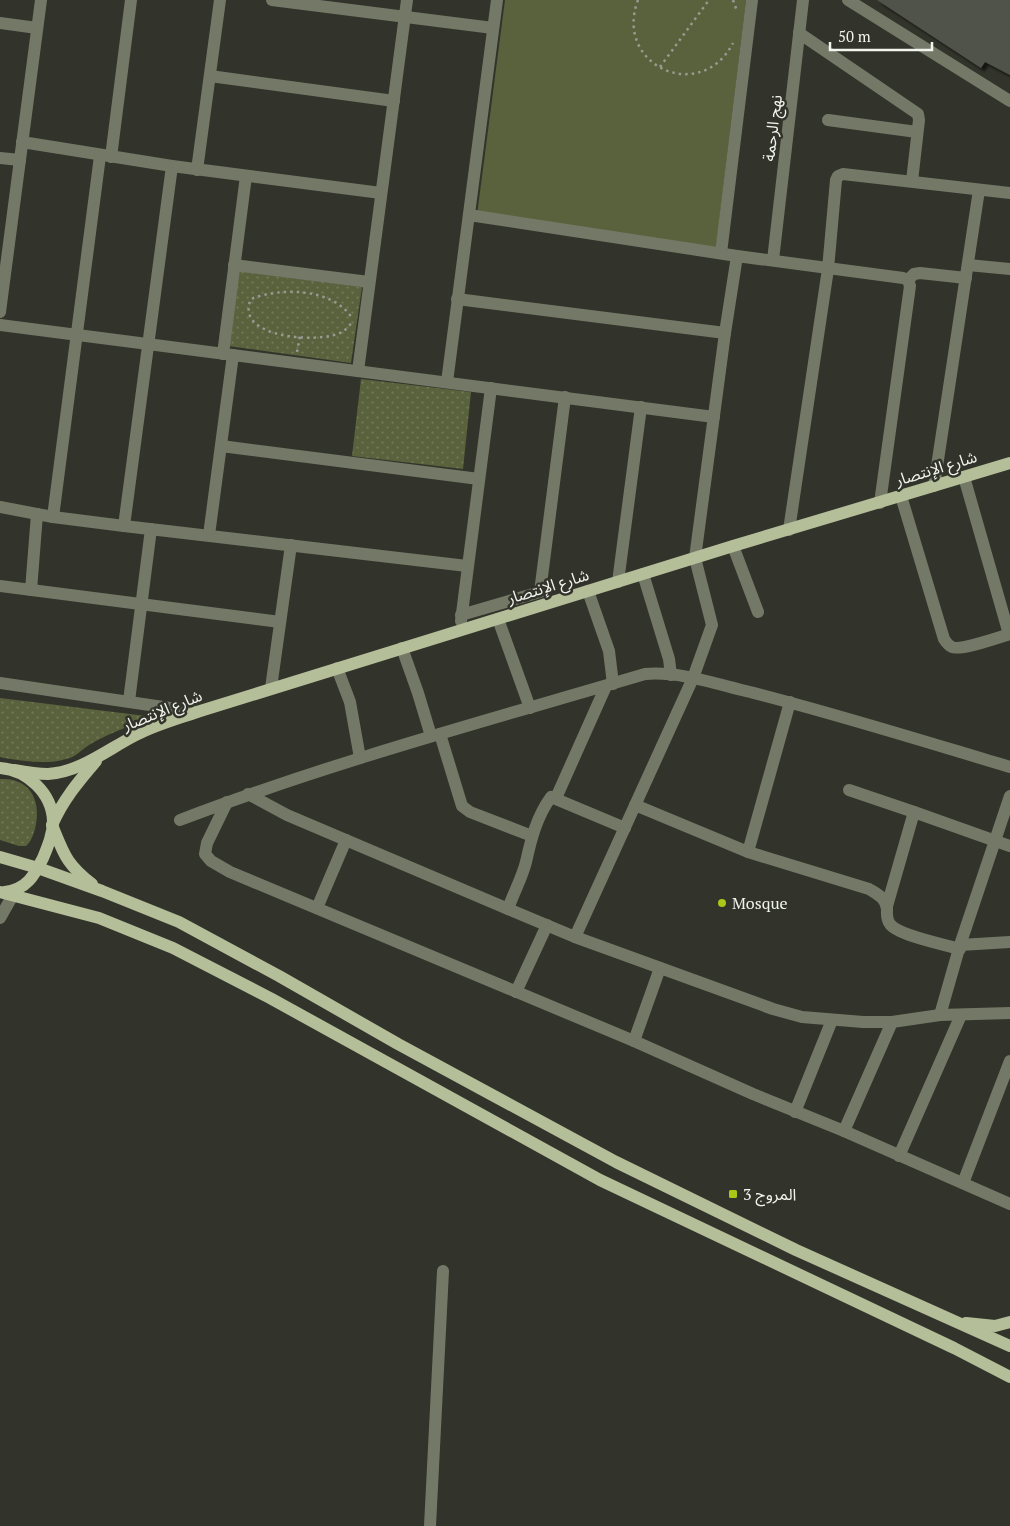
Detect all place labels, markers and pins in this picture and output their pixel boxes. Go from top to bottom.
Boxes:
place label: Mosque [732,892,788,914]
marker: Mosque [716,897,728,909]
place label: المروج 3 [743,1183,796,1207]
marker: المروج 3 [727,1188,739,1200]

